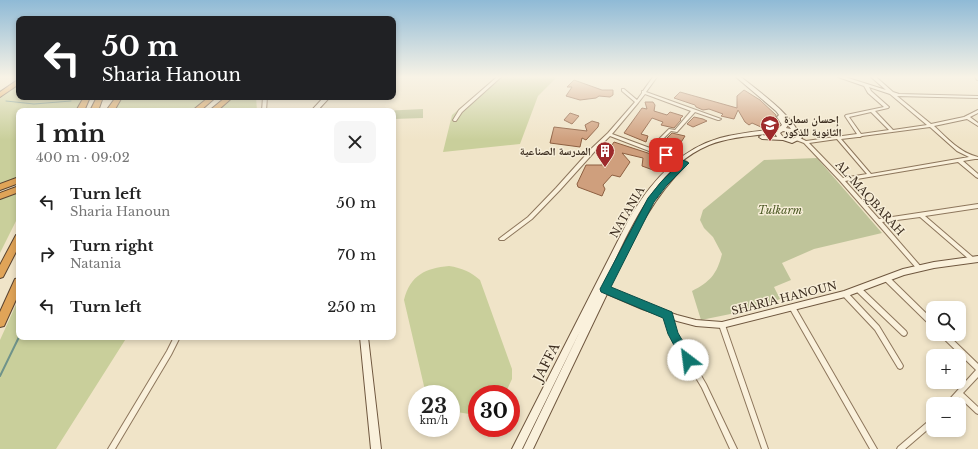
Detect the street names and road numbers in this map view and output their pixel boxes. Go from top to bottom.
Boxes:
street label: AL-MAQBARAH [832,157,907,238]
street label: NATANIA [607,183,648,240]
street label: SHARIA HANOUN [730,278,838,318]
street label: JAFFA [529,339,564,386]

